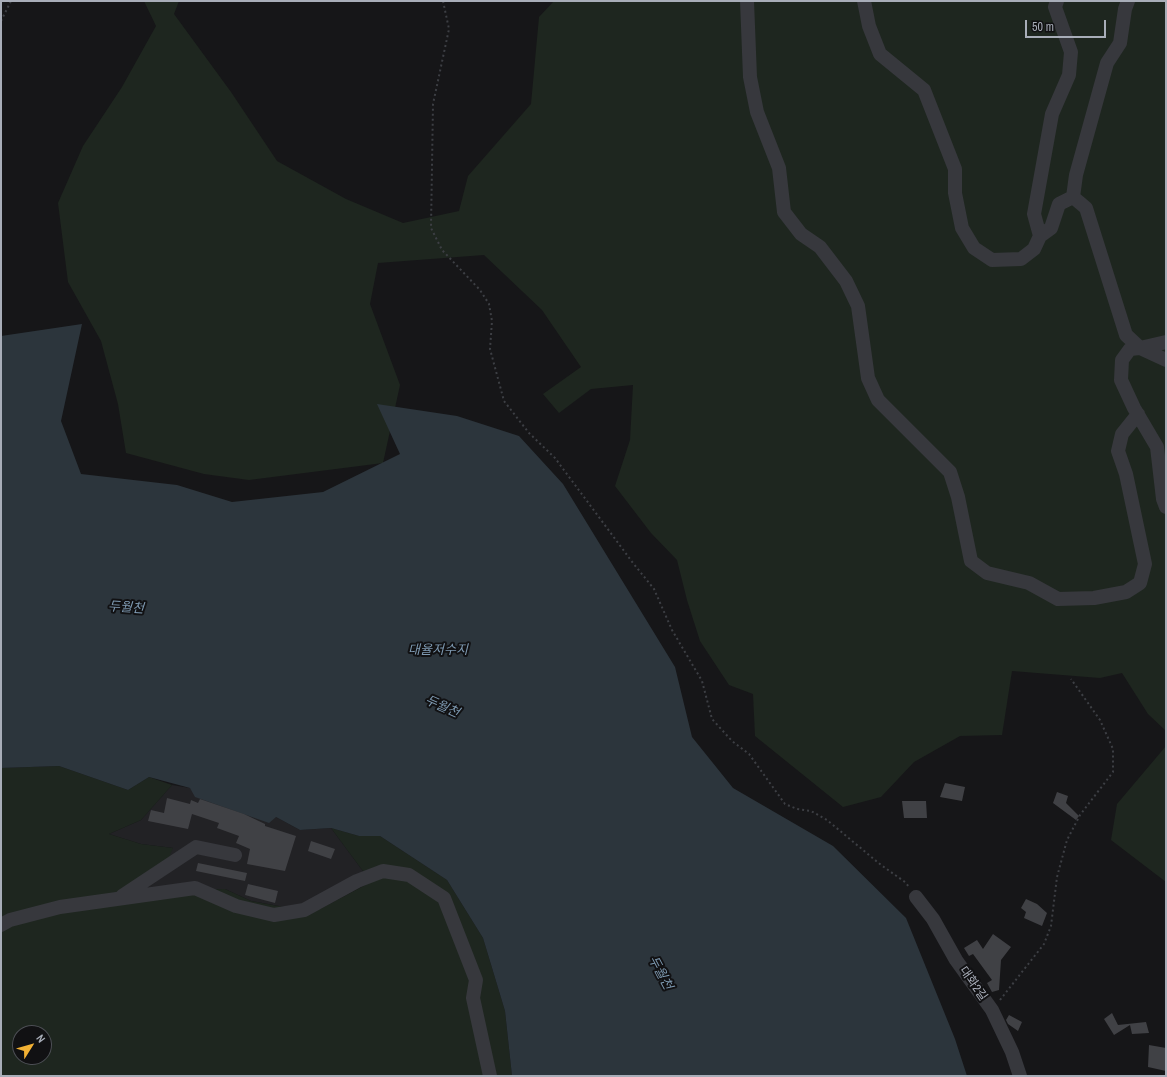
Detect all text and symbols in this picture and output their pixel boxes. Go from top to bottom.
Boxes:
scale bar [1027,12,1108,38]
text: 50 m [1032,19,1054,35]
water label: 두월천 [108,599,144,617]
water label: 대율저수지 [408,643,468,659]
water label: 두월천 [422,693,462,721]
water label: 두월천 [645,953,675,993]
street label: 대화2길 [956,964,990,1004]
north arrow [12,1025,52,1065]
text: N [33,1032,48,1045]

